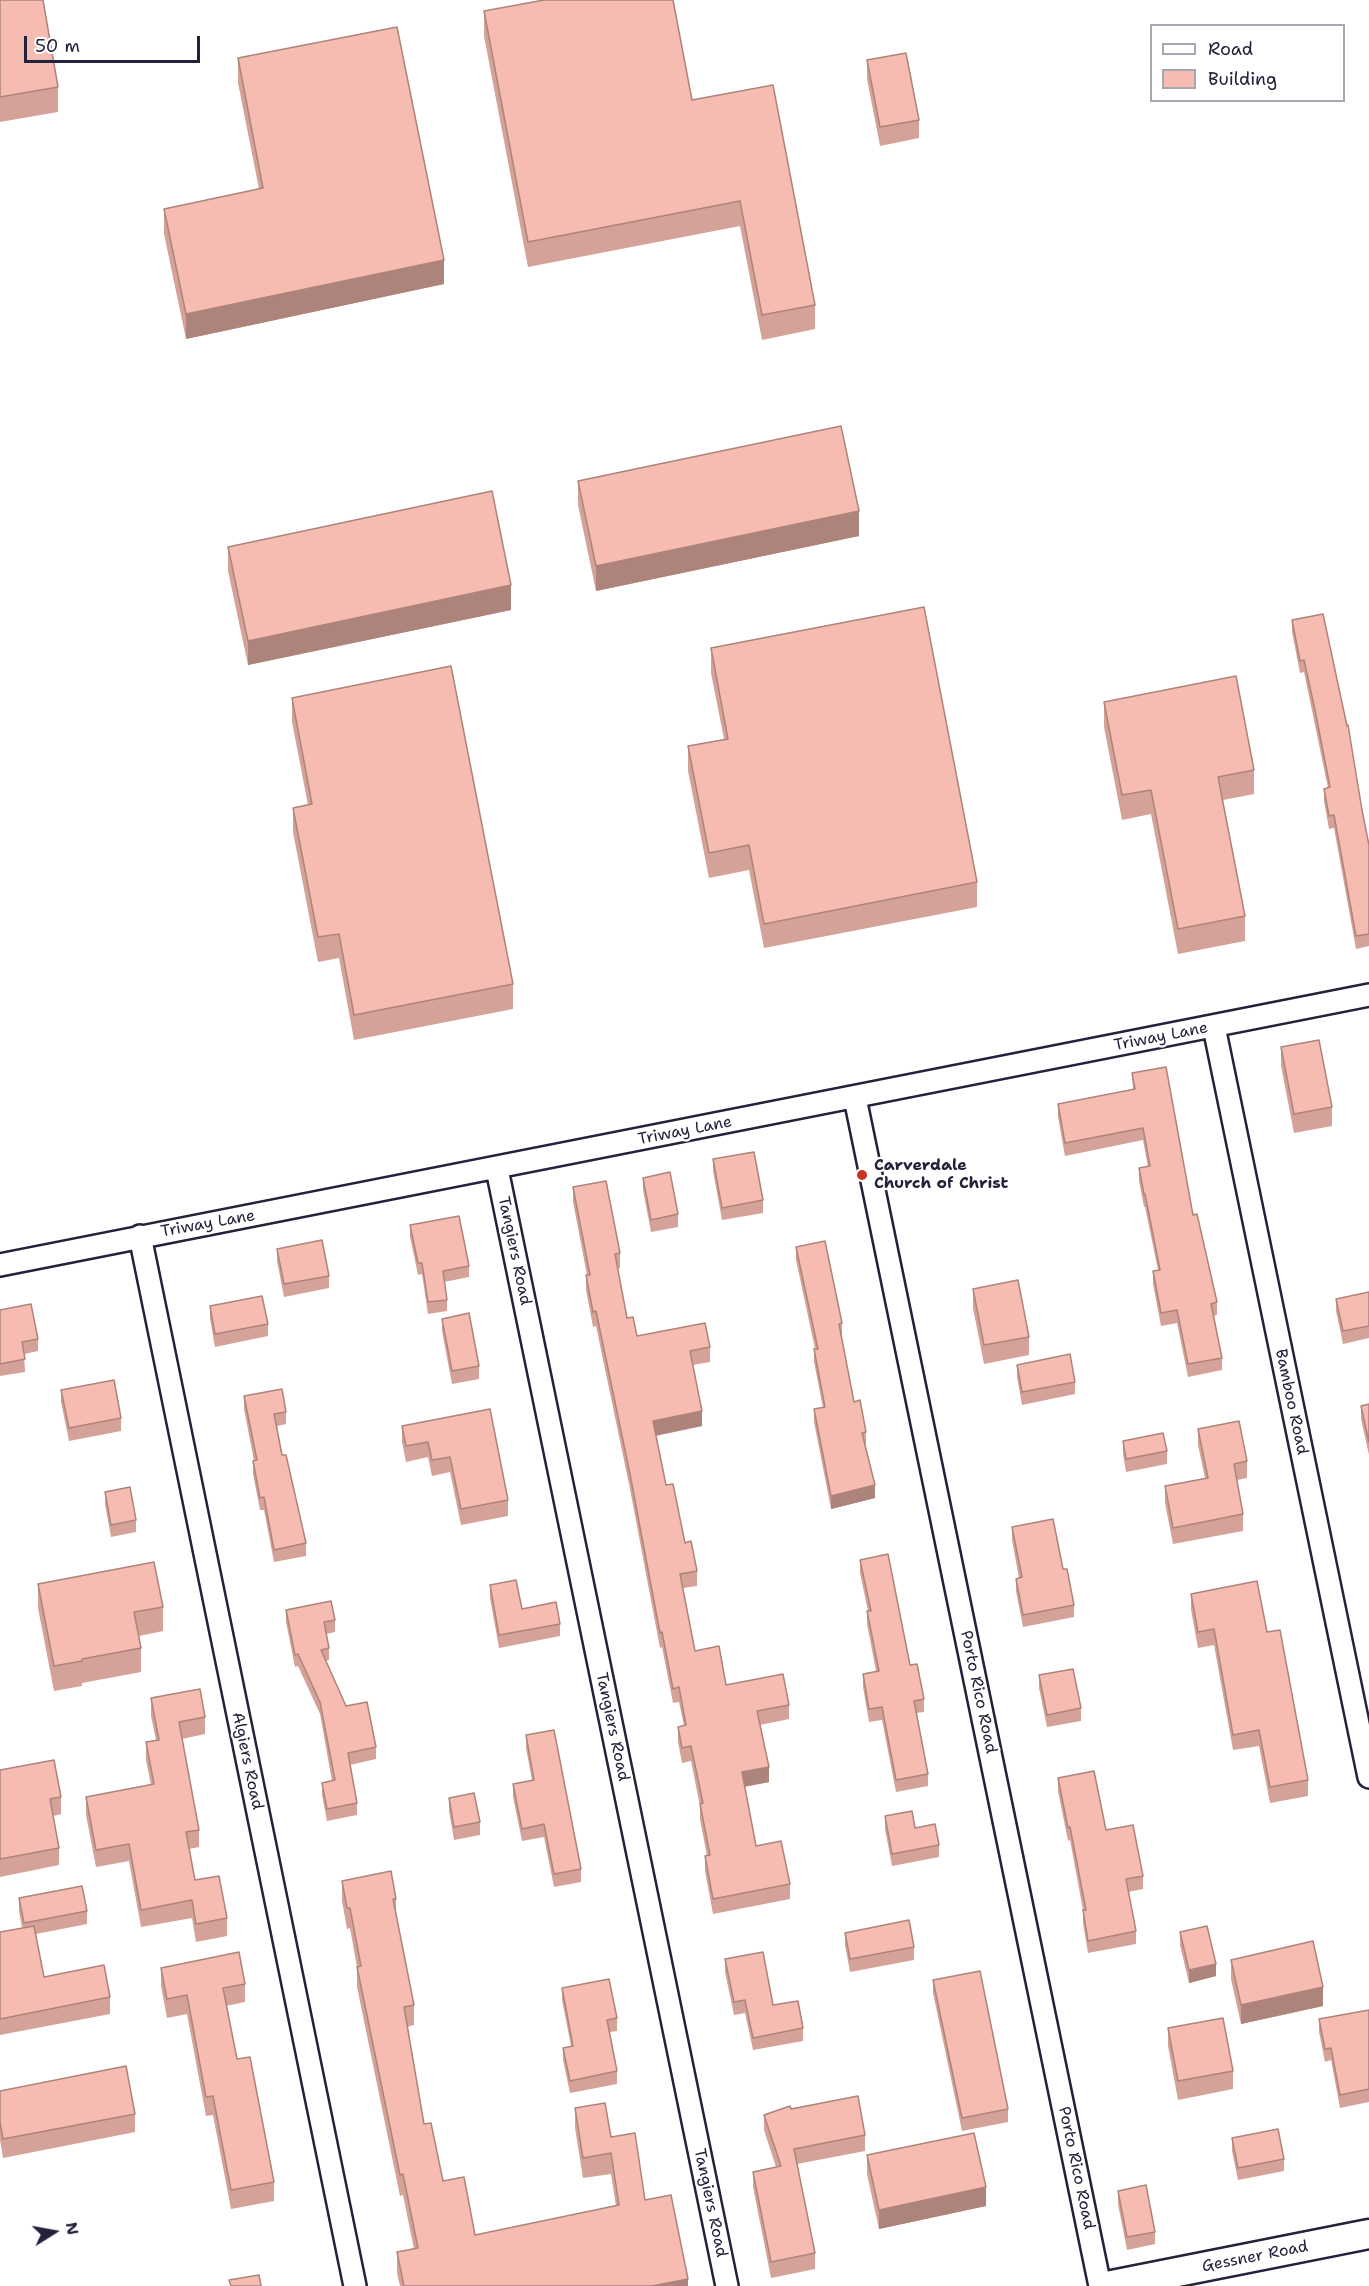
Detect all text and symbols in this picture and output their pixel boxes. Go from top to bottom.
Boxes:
scale bar [27,24,202,62]
legend [1150,24,1345,102]
text: 50 m [35,34,80,58]
text: Road [1208,37,1253,61]
text: Building [1208,67,1277,91]
street label: Triway Lane [1112,1018,1210,1056]
street label: Triway Lane [636,1112,734,1150]
place label: Carverdale Church of Christ [874,1156,1008,1194]
marker: Carverdale Church of Christ [855,1168,869,1182]
street label: Tangiers Road [493,1195,535,1307]
street label: Triway Lane [159,1206,257,1242]
street label: Bamboo Road [1270,1347,1312,1457]
street label: Porto Rico Road [956,1629,1000,1755]
street label: Tangiers Road [591,1671,633,1783]
street label: Algiers Road [227,1710,267,1812]
street label: Porto Rico Road [1054,2105,1098,2231]
street label: Tangiers Road [689,2147,731,2259]
north arrow [24,2202,84,2262]
text: N [61,2220,84,2237]
street label: Gessner Road [1200,2237,1310,2277]

